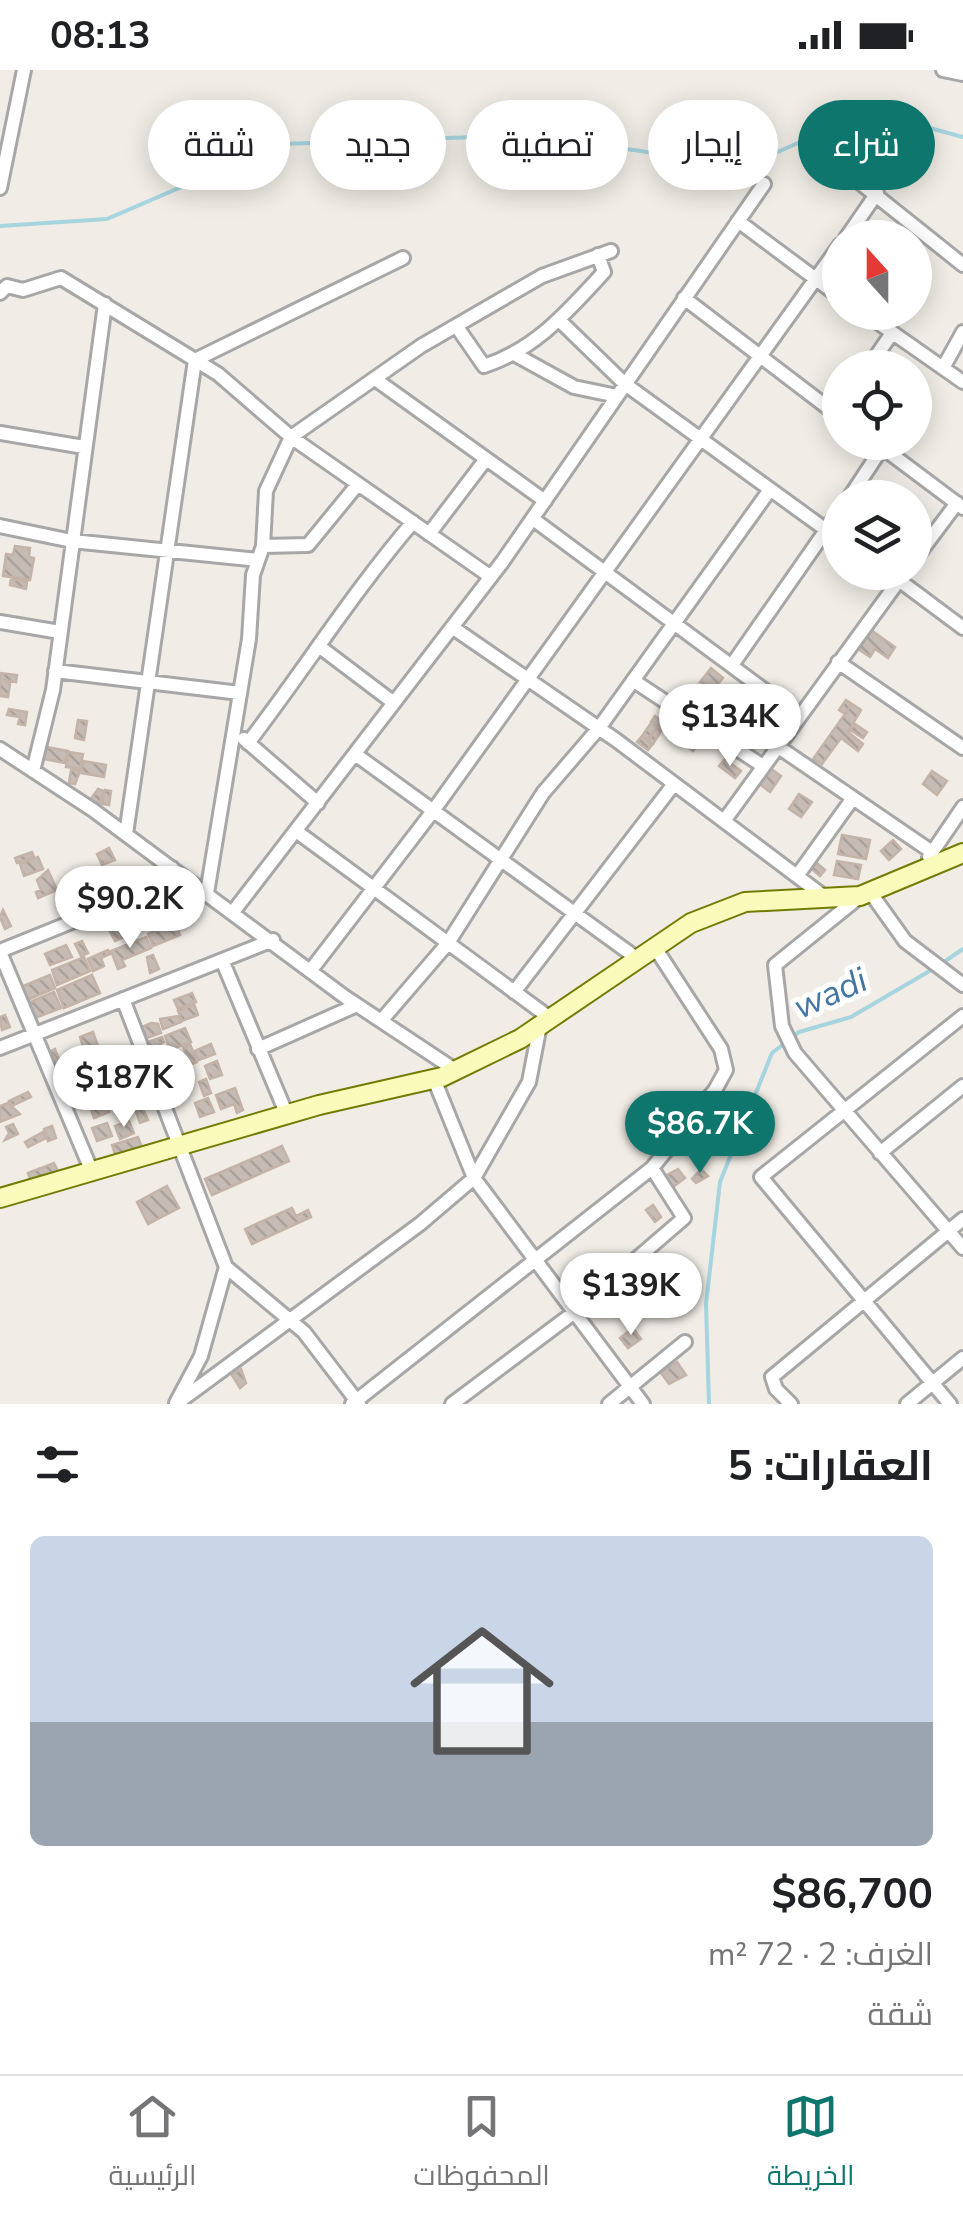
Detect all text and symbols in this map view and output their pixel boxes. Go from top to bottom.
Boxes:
text: 08:13 [50,10,151,61]
chip: شقة [148,100,290,190]
chip: جديد [310,100,446,190]
chip: تصفية [466,100,628,190]
chip: إيجار [648,100,778,190]
chip: شراء [798,100,935,190]
north arrow [822,220,932,330]
map controls [822,220,932,590]
button: locate [822,350,932,460]
button: layers [822,480,932,590]
pin: $134K [660,684,800,769]
text: $134K [681,695,779,738]
pin: $90.2K [49,866,211,951]
text: $90.2K [77,877,183,920]
water label: wadi [786,956,875,1030]
pin: $187K [54,1045,194,1130]
text: $187K [75,1056,173,1099]
pin: $86.7K [619,1091,781,1176]
text: $86.7K [647,1102,753,1145]
pin: $139K [561,1253,701,1338]
text: $139K [582,1264,680,1307]
icon: filters [30,1437,85,1492]
text: العقارات: 5 [728,1438,933,1495]
icon: home [392,1601,572,1781]
text: $86,700 [771,1866,933,1923]
text: الغرف: 2 · 72 m² [708,1933,933,1976]
text: شقة [868,1993,933,2036]
tab: الرئيسية [109,2089,196,2201]
tab: المحفوظات [414,2089,550,2201]
tab: الخريطة [767,2089,854,2201]

